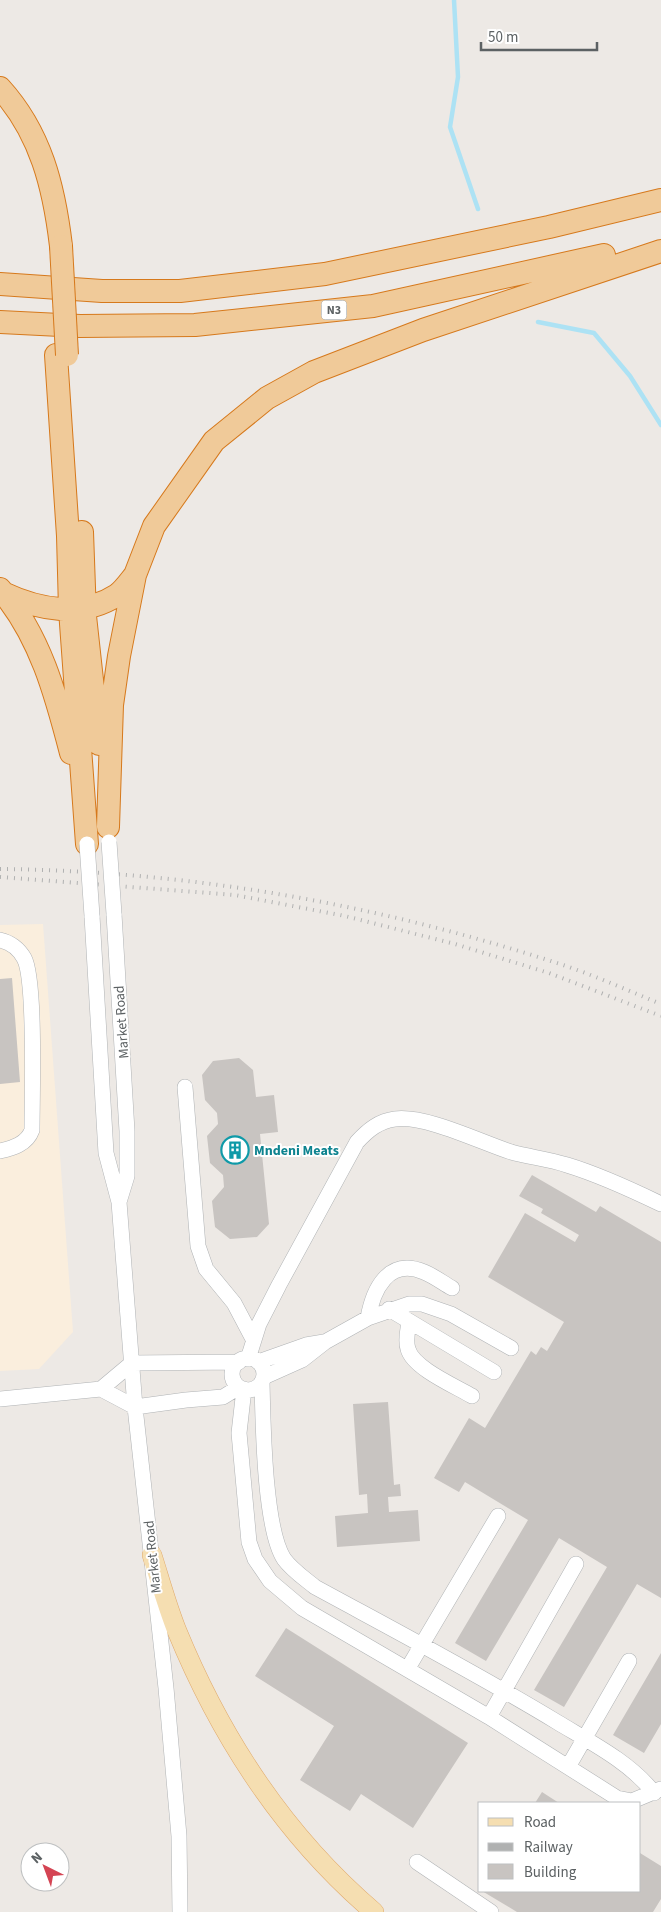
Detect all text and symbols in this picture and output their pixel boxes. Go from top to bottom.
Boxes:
scale bar [481,20,597,52]
text: 50 m [488,27,518,48]
road number: N3 [322,300,346,320]
street label: Market Road [109,985,135,1059]
building icon: Mndeni Meats [220,1135,250,1165]
place label: Mndeni Meats [254,1141,339,1161]
street label: Market Road [139,1519,167,1594]
legend [478,1802,641,1892]
text: Road [524,1812,556,1833]
text: Railway [524,1837,573,1858]
north arrow [20,1842,70,1892]
text: N [27,1848,47,1869]
text: Building [524,1862,577,1883]

